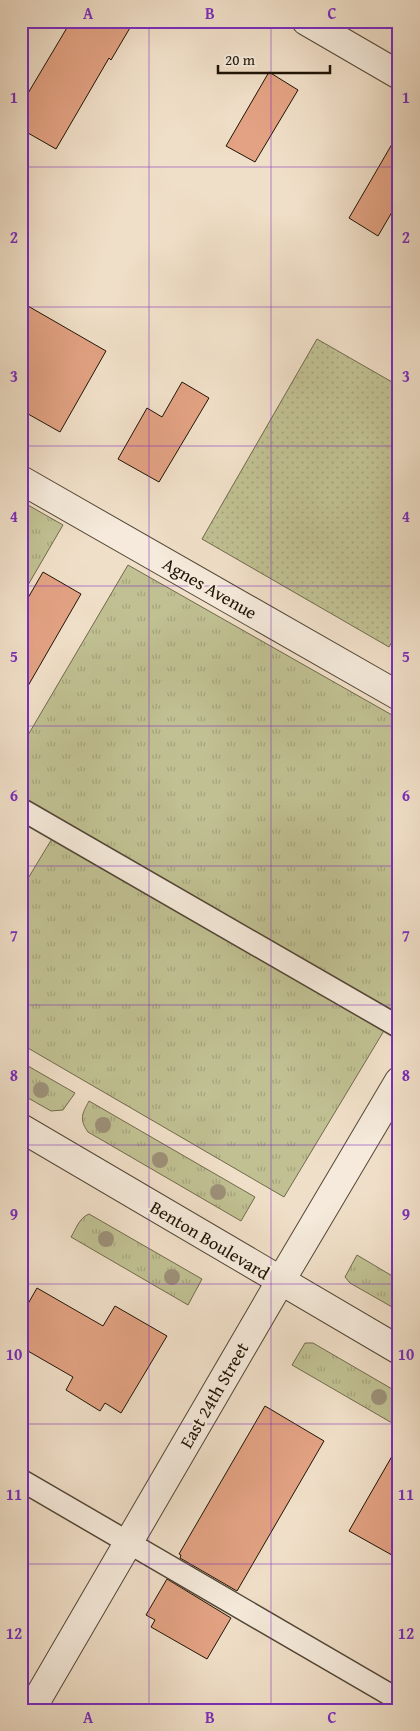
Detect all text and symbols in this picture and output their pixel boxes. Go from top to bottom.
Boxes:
text: A [83,1,94,25]
text: B [205,1,215,25]
text: C [327,1,337,25]
scale bar [218,42,330,74]
text: 20 m [225,49,256,70]
text: 1 [10,85,18,109]
text: 1 [402,85,410,109]
text: 2 [10,225,18,249]
text: 2 [402,225,410,249]
text: 3 [10,364,18,388]
text: 3 [402,364,410,388]
text: 4 [10,504,18,528]
text: 4 [402,504,410,528]
street label: Agnes Avenue [158,550,262,626]
text: 5 [10,644,18,668]
text: 5 [402,644,410,668]
text: 6 [10,783,18,807]
text: 6 [402,783,410,807]
text: 7 [10,923,18,947]
text: 7 [402,923,410,947]
text: 8 [10,1063,18,1087]
text: 8 [402,1063,410,1087]
street label: Benton Boulevard [145,1194,275,1287]
text: 9 [10,1202,18,1226]
text: 9 [402,1202,410,1226]
street label: East 24th Street [173,1336,256,1453]
text: 10 [6,1342,22,1366]
text: 10 [398,1342,414,1366]
text: 11 [6,1482,22,1506]
text: 11 [398,1482,414,1506]
text: 12 [6,1621,22,1645]
text: 12 [398,1621,414,1645]
text: A [83,1705,94,1729]
text: B [205,1705,215,1729]
text: C [327,1705,337,1729]

